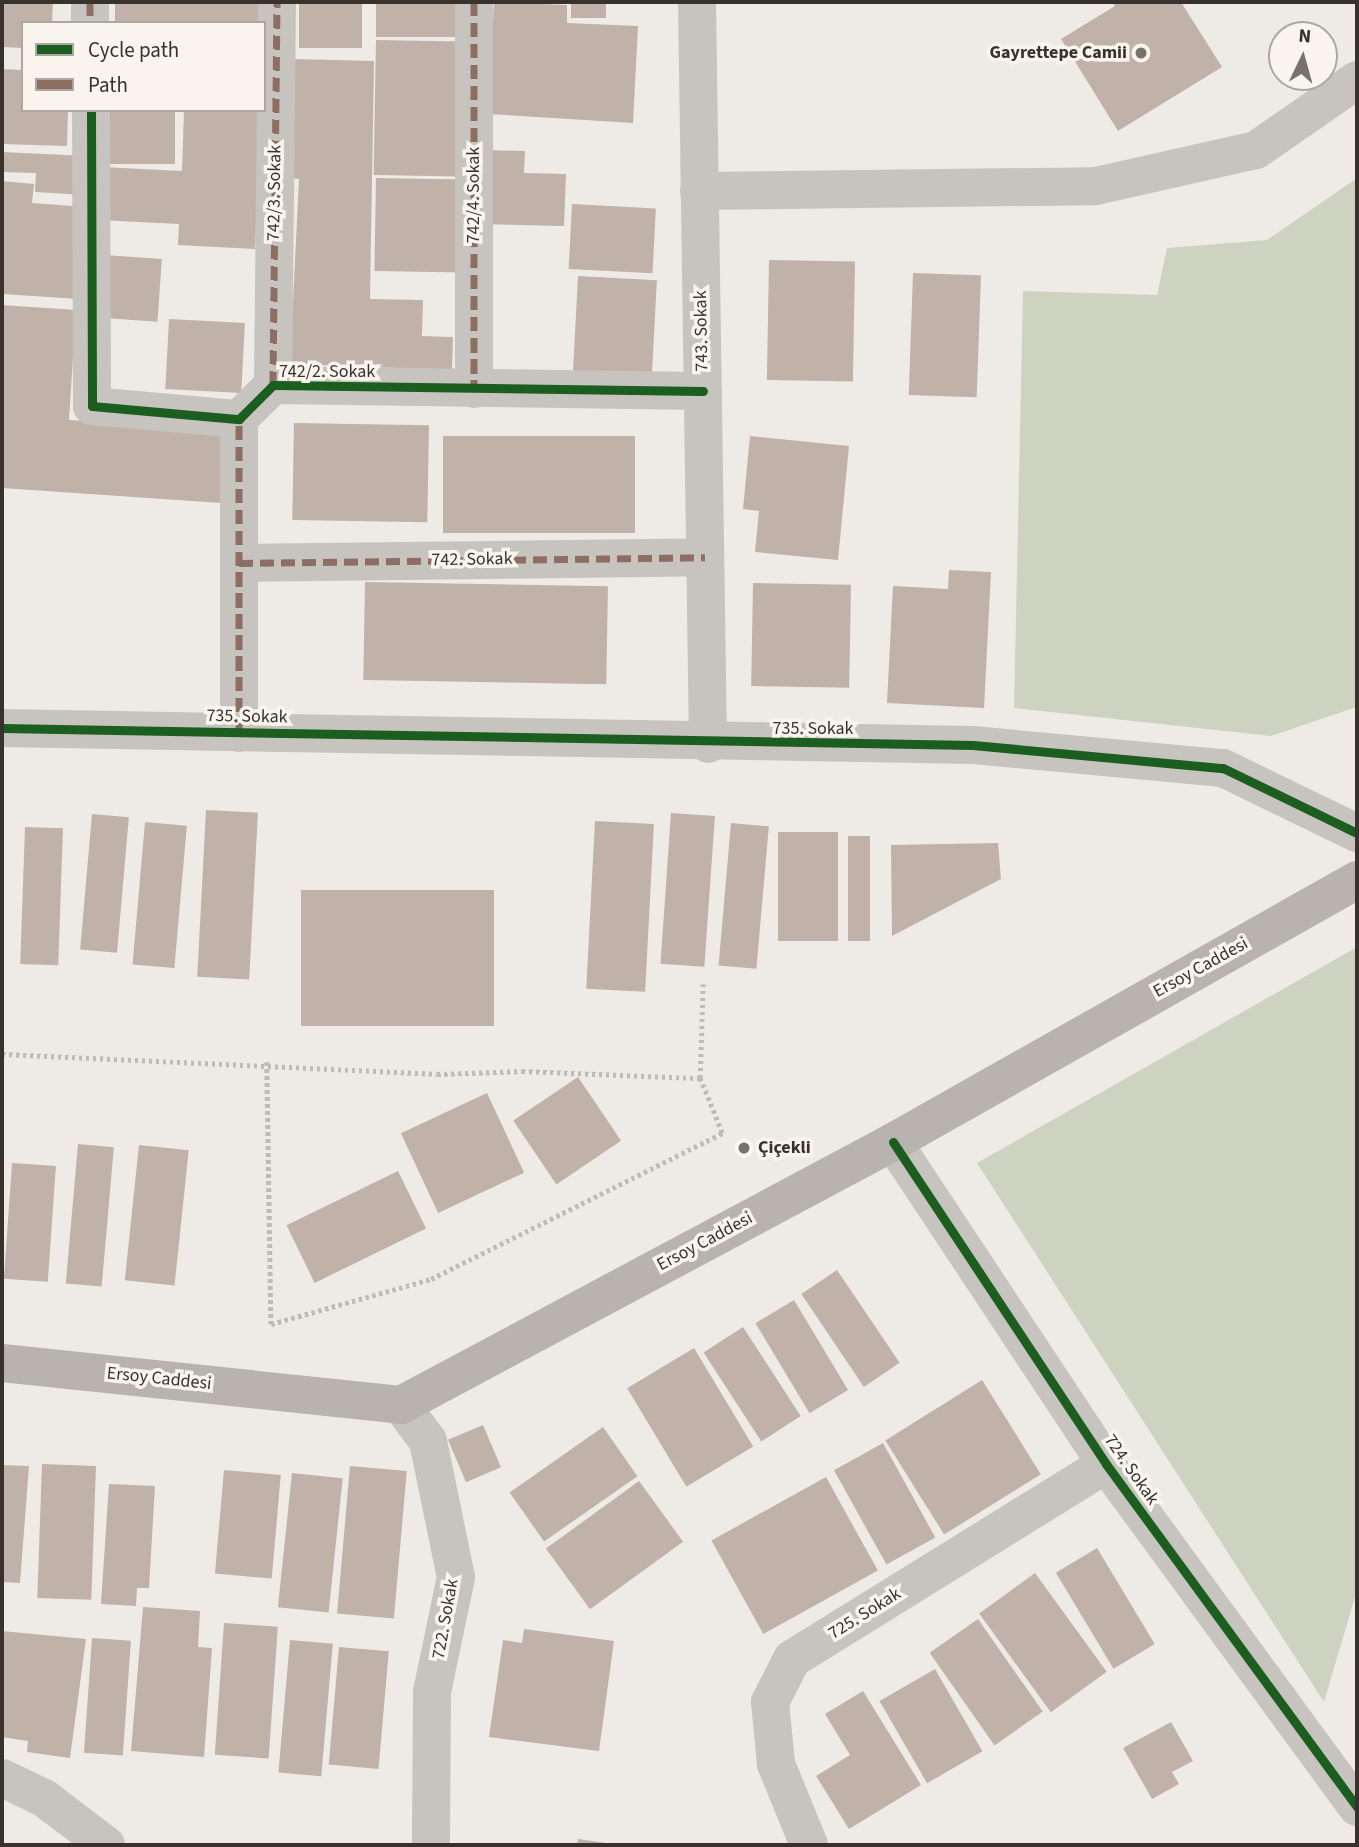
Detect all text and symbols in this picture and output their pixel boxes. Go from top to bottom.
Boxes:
legend [21,21,266,112]
north arrow [1268,21,1338,91]
text: N [1297,23,1312,51]
text: Cycle path [88,35,179,65]
place label: Gayrettepe Camii [990,42,1127,64]
marker: Gayrettepe Camii [1133,45,1149,61]
text: Path [88,70,128,100]
street label: 742/3. Sokak [263,145,287,241]
street label: 742/4. Sokak [463,147,485,243]
street label: 743. Sokak [690,290,714,372]
street label: 742/2. Sokak [279,361,375,383]
street label: 742. Sokak [431,548,513,572]
street label: 735. Sokak [206,705,288,729]
street label: 735. Sokak [773,718,853,740]
street label: Ersoy Caddesi [1150,933,1252,1003]
place label: Çiçekli [758,1137,811,1159]
marker: Çiçekli [736,1140,752,1156]
street label: Ersoy Caddesi [654,1208,756,1276]
street label: Ersoy Caddesi [106,1363,212,1395]
street label: 724. Sokak [1099,1431,1163,1509]
street label: 722. Sokak [428,1577,464,1661]
street label: 725. Sokak [825,1583,905,1645]

